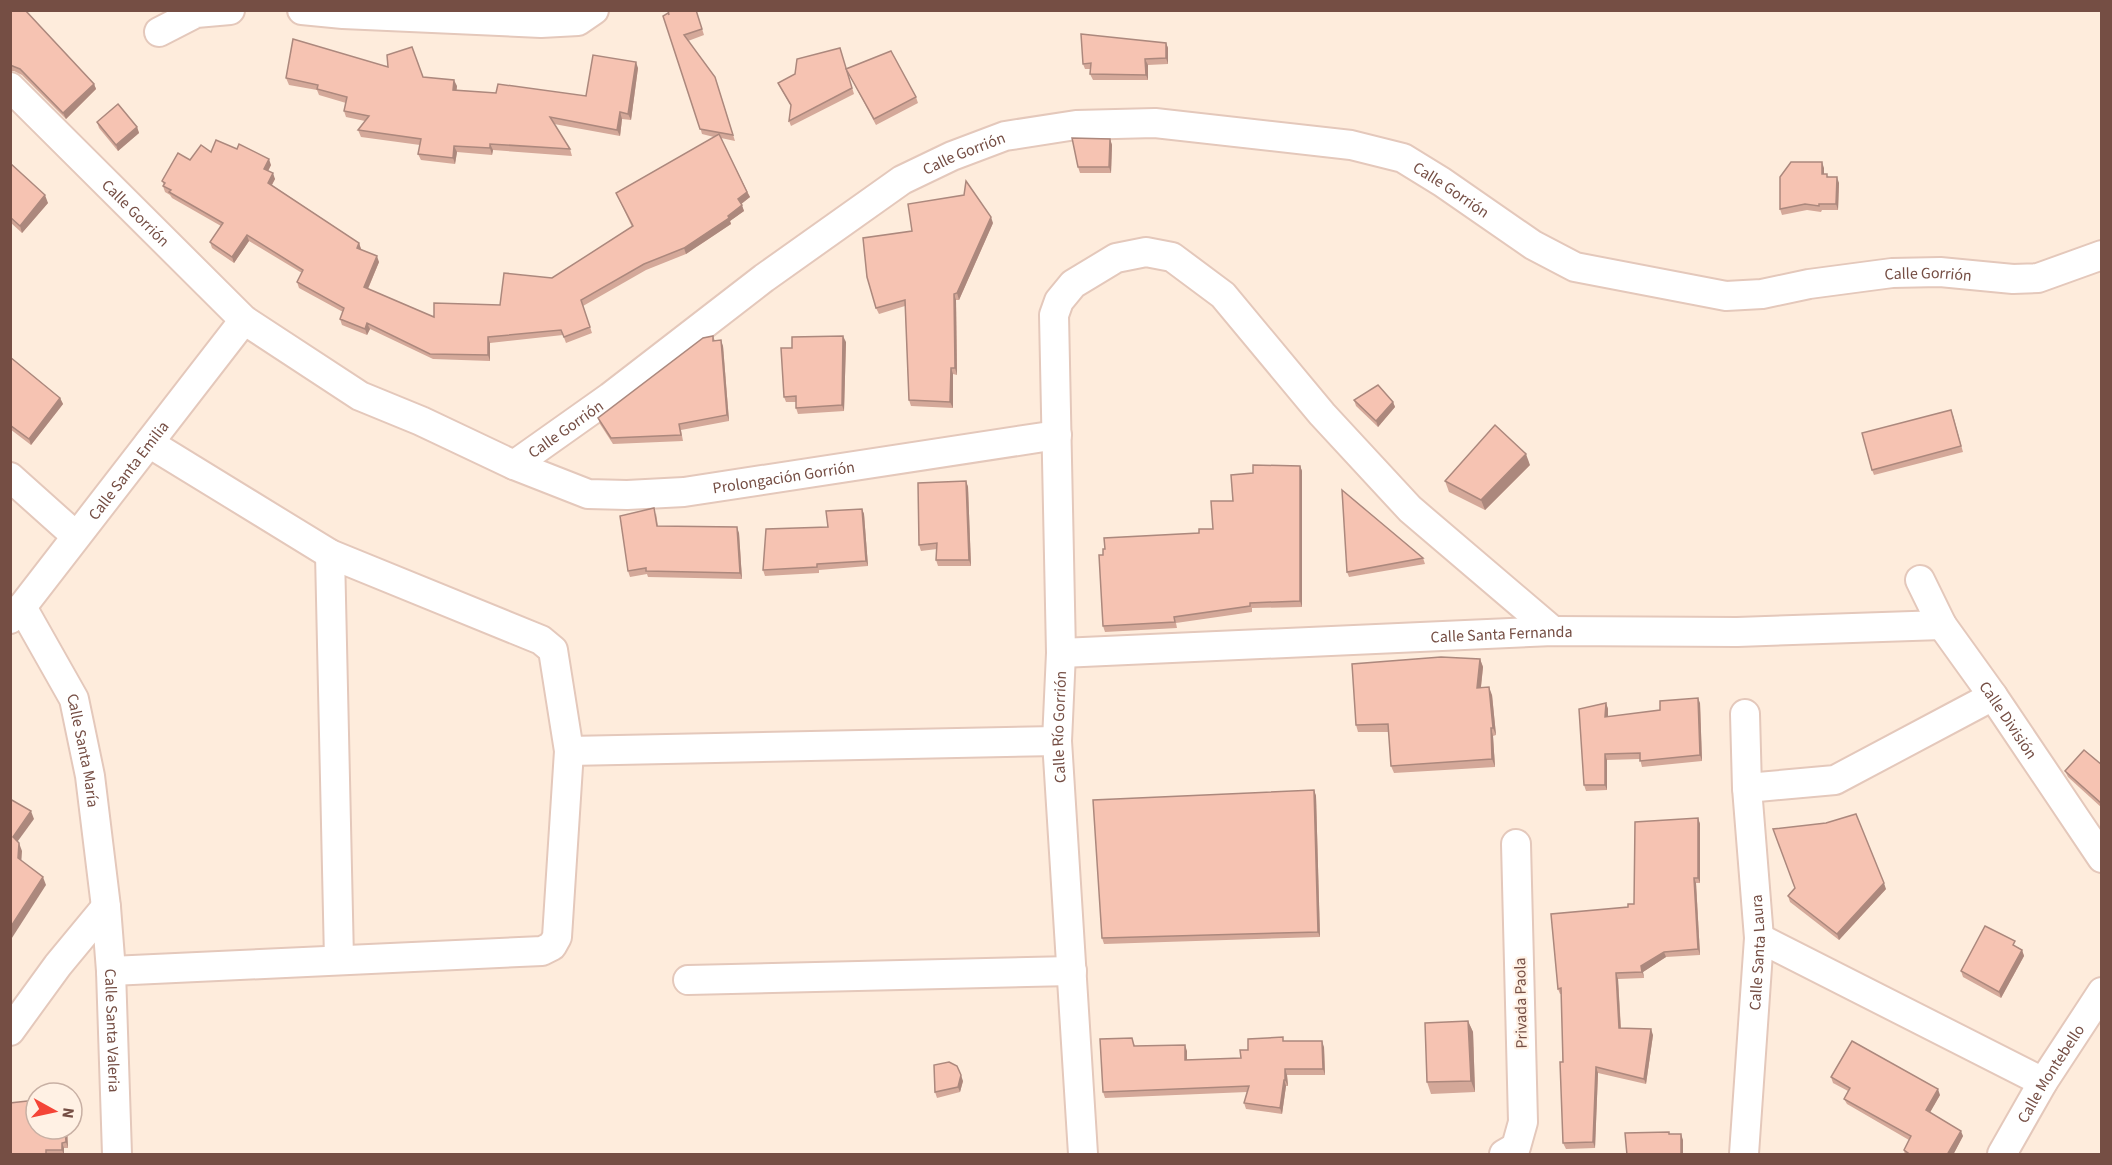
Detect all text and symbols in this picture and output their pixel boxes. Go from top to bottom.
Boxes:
street label: Calle Gorrión [919,127,1008,181]
street label: Calle Gorrión [1409,157,1493,224]
street label: Calle Gorrión [97,175,174,252]
street label: Calle Gorrión [1883,262,1973,287]
street label: Calle Gorrión [524,395,608,464]
street label: Calle Santa Emilia [83,417,174,525]
street label: Prolongación Gorrión [711,456,856,499]
street label: Calle Santa Fernanda [1430,621,1573,648]
street label: Calle Río Gorrión [1047,670,1072,784]
street label: Calle División [1974,677,2042,764]
street label: Calle Santa María [61,689,104,809]
street label: Calle Santa Laura [1744,894,1771,1011]
street label: Privada Paola [1509,957,1533,1049]
street label: Calle Santa Valeria [99,968,125,1093]
street label: Calle Montebello [2012,1020,2090,1127]
north arrow [24,1081,84,1141]
text: N [56,1106,79,1120]

